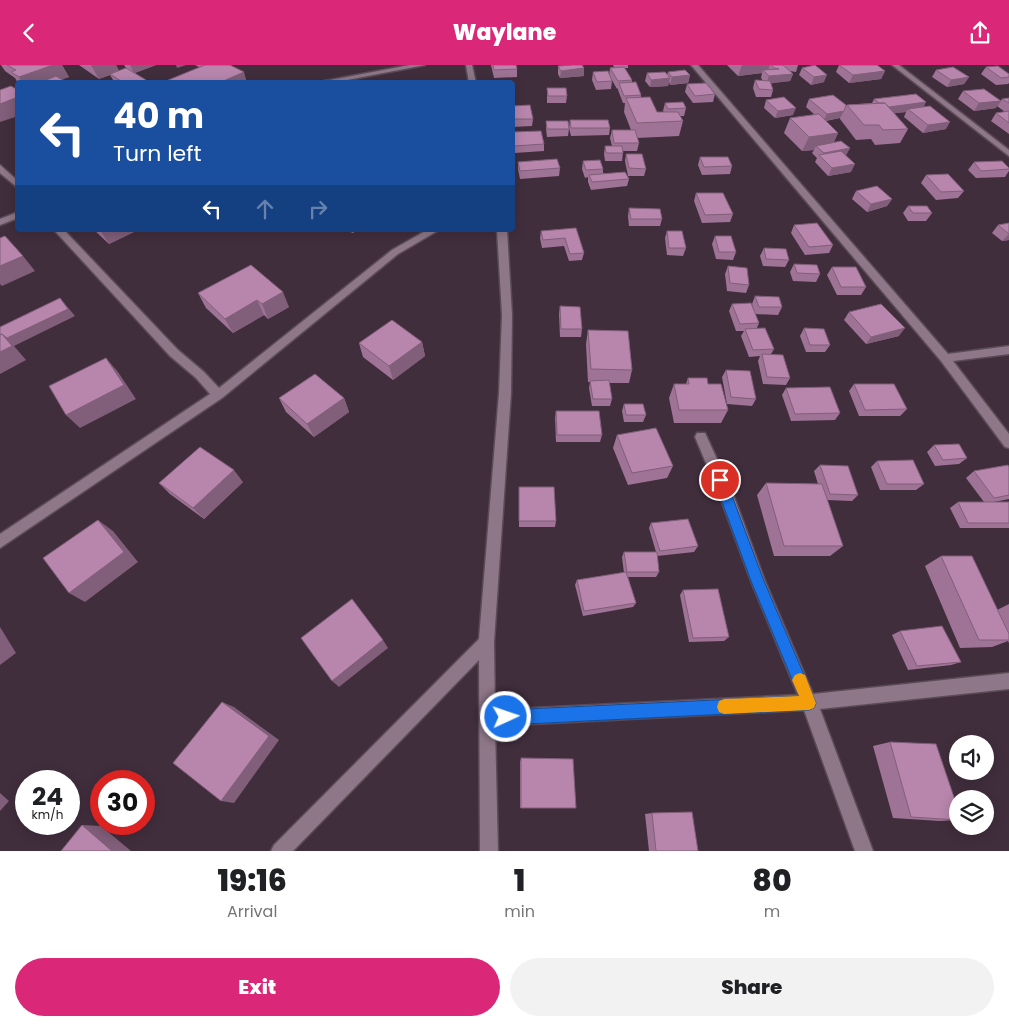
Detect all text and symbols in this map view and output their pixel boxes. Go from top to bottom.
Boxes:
text: Waylane [453,17,556,48]
icon: back [15,19,43,47]
icon: share [966,19,994,47]
text: 40 m [113,91,204,140]
icon: left [30,100,95,165]
text: Turn left [113,138,201,169]
icon: left [198,195,226,223]
icon: ahead [251,195,279,223]
icon: right [304,195,332,223]
pin [699,459,741,501]
icon: arrive [706,466,734,494]
position arrow [479,690,531,742]
map controls [949,735,994,835]
button: sound [949,735,994,780]
speed limit sign: 30 [90,770,155,835]
text: 24 [32,779,63,814]
button: layers [949,790,994,835]
text: km/h [32,806,63,823]
text: 19:16 [217,859,287,902]
text: 1 [514,859,525,902]
text: 80 [752,859,792,902]
text: Arrival [227,900,277,923]
text: min [504,900,535,923]
text: m [764,900,780,923]
button: Exit [15,958,500,1016]
button: Share [510,958,994,1016]

